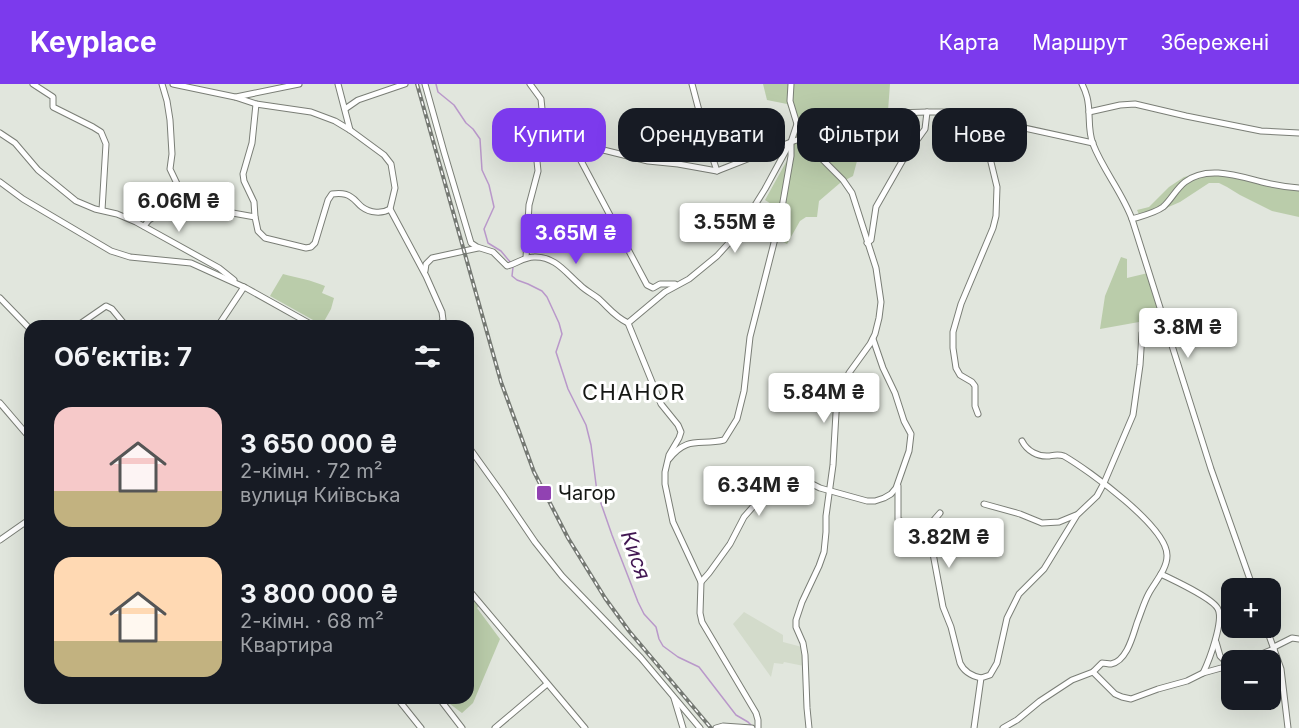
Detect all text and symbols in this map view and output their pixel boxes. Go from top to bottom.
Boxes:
text: Keyplace [30,25,157,59]
text: Карта [939,30,999,55]
text: Маршрут [1032,30,1127,55]
text: Збережені [1160,30,1269,55]
chip: Купити [492,108,606,162]
chip: Орендувати [618,108,785,162]
chip: Фільтри [797,108,920,162]
chip: Нове [932,108,1027,162]
pin: 6.06M ₴ [124,182,234,233]
text: 6.06M ₴ [137,189,221,213]
pin: 3.55M ₴ [680,203,790,254]
text: 3.55M ₴ [694,210,776,234]
pin: 3.65M ₴ [521,214,631,265]
text: 3.65M ₴ [535,221,617,245]
pin: 3.8M ₴ [1139,308,1237,359]
text: 3.8M ₴ [1153,315,1223,339]
icon: filters [411,340,444,373]
text: Об’єктів: 7 [54,341,192,372]
pin: 5.84M ₴ [769,373,879,424]
district label: CHAHOR [582,379,686,405]
text: 5.84M ₴ [782,380,866,404]
text: 3 650 000 ₴ [240,428,398,459]
icon: home [102,431,174,503]
text: 2-кімн. · 72 m² [240,459,383,483]
pin: 6.34M ₴ [704,466,814,517]
text: 6.34M ₴ [717,473,801,497]
place label: Чагор [558,481,616,505]
text: вулиця Київська [240,483,400,507]
marker: Чагор [535,484,553,502]
pin: 3.82M ₴ [894,518,1004,569]
text: 3.82M ₴ [908,525,990,549]
water label: Кися [616,527,656,583]
text: 3 800 000 ₴ [240,578,399,609]
map controls [1221,578,1281,710]
button: + [1221,578,1281,638]
icon: home [102,581,174,653]
text: 2-кімн. · 68 m² [240,609,384,633]
text: Квартира [240,633,333,657]
button: − [1221,650,1281,710]

